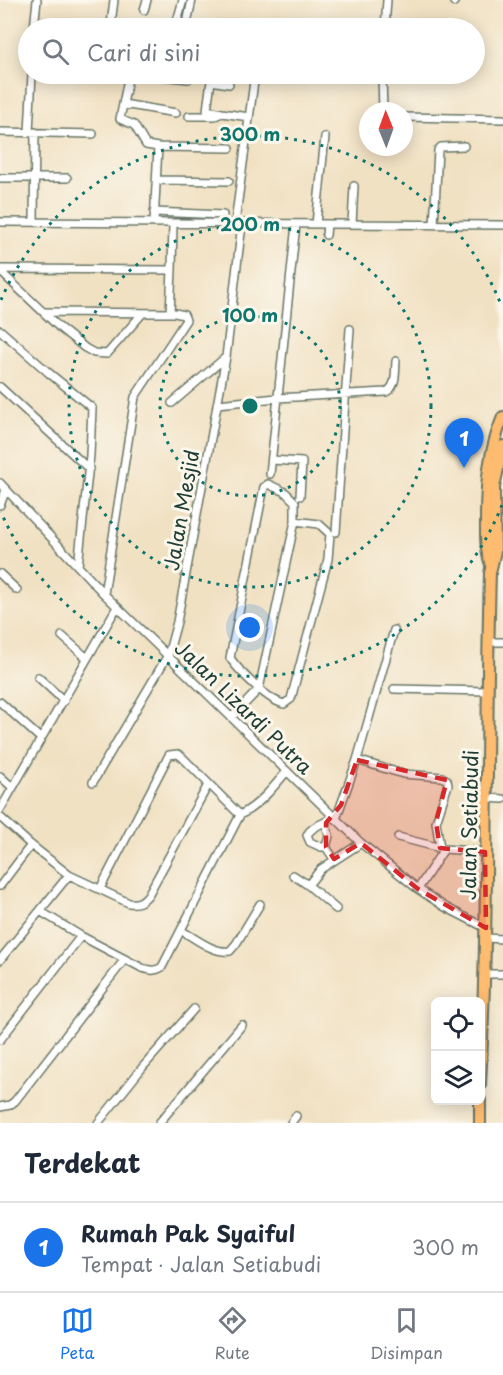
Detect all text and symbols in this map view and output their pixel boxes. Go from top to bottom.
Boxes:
search box [18,18,485,84]
icon: search [39,35,72,68]
text: Cari di sini [87,35,200,68]
north arrow [359,102,413,156]
text: 300 m [220,120,280,147]
text: 200 m [220,210,280,237]
text: 100 m [222,301,278,328]
centre of rings [240,396,260,416]
pin: 1 [444,418,484,468]
street label: Jalan Mesjid [156,447,206,573]
your location [235,613,264,642]
street label: Jalan Lizardi Putra [168,633,320,781]
street label: Jalan Setiabudi [453,750,485,900]
map controls [431,997,485,1105]
button: locate [431,997,485,1051]
button: layers [431,1051,485,1105]
text: Terdekat [24,1143,141,1182]
text: Rumah Pak Syaiful [81,1216,295,1249]
text: 1 [39,1232,48,1262]
text: 300 m [412,1232,479,1262]
text: Tempat · Jalan Setiabudi [81,1249,321,1279]
tab: Peta [60,1304,94,1364]
tab: Rute [215,1304,250,1364]
tab: Disimpan [370,1304,443,1364]

